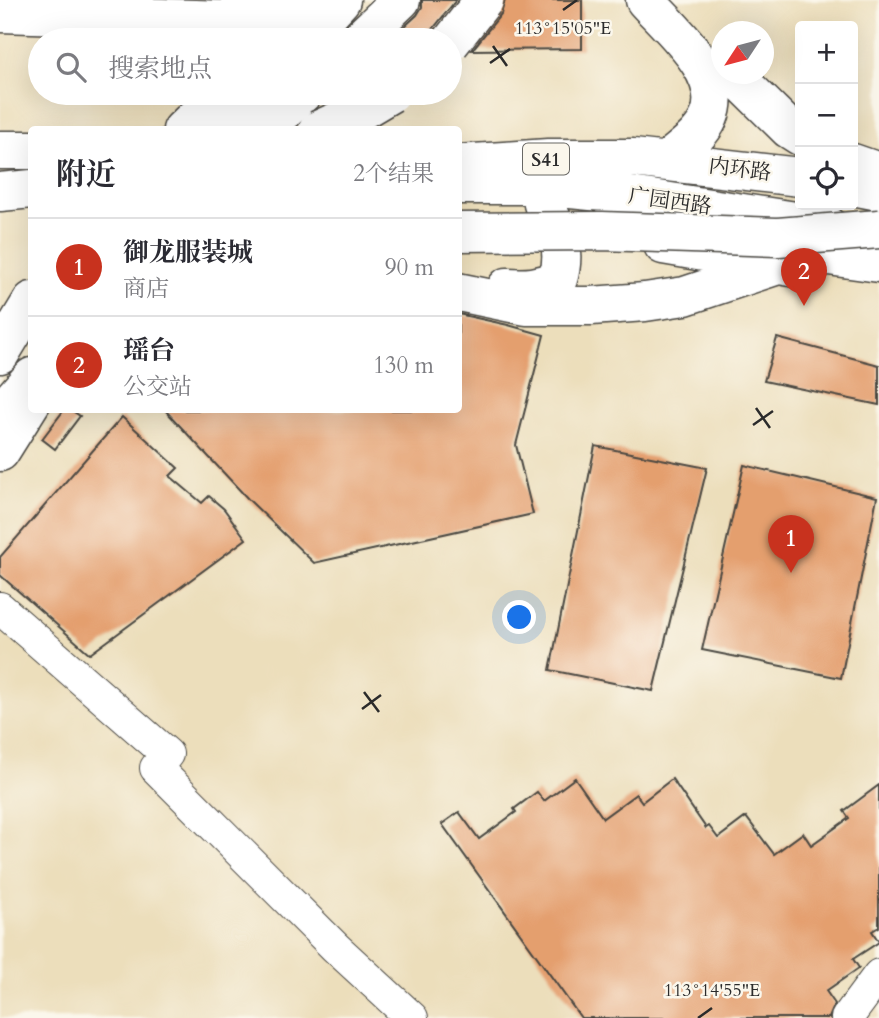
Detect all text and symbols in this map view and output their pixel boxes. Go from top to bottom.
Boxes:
text: 113°15'05"E [515,16,611,41]
north arrow [711,21,774,84]
map controls [795,21,858,210]
button: + [795,21,858,84]
search box [28,28,462,105]
icon: search [52,48,90,86]
text: 搜索地点 [108,51,212,86]
button: − [795,84,858,147]
road number: S41 [523,144,569,174]
button: locate [795,147,858,210]
street label: 内环路 [707,151,773,188]
text: 附近 [56,154,116,195]
text: 2个结果 [353,158,434,189]
street label: 广园西路 [626,181,714,222]
text: 御龙服装城 [123,235,253,270]
pin: 2 [781,248,827,306]
text: 1 [73,252,85,283]
text: 90 m [385,252,434,283]
text: 商店 [123,273,169,304]
text: 瑶台 [123,333,175,368]
text: 2 [73,350,85,381]
text: 130 m [373,350,434,381]
text: 公交站 [123,371,192,402]
pin: 1 [768,515,814,573]
your location [502,600,536,634]
text: 113°14'55"E [664,978,760,1003]

